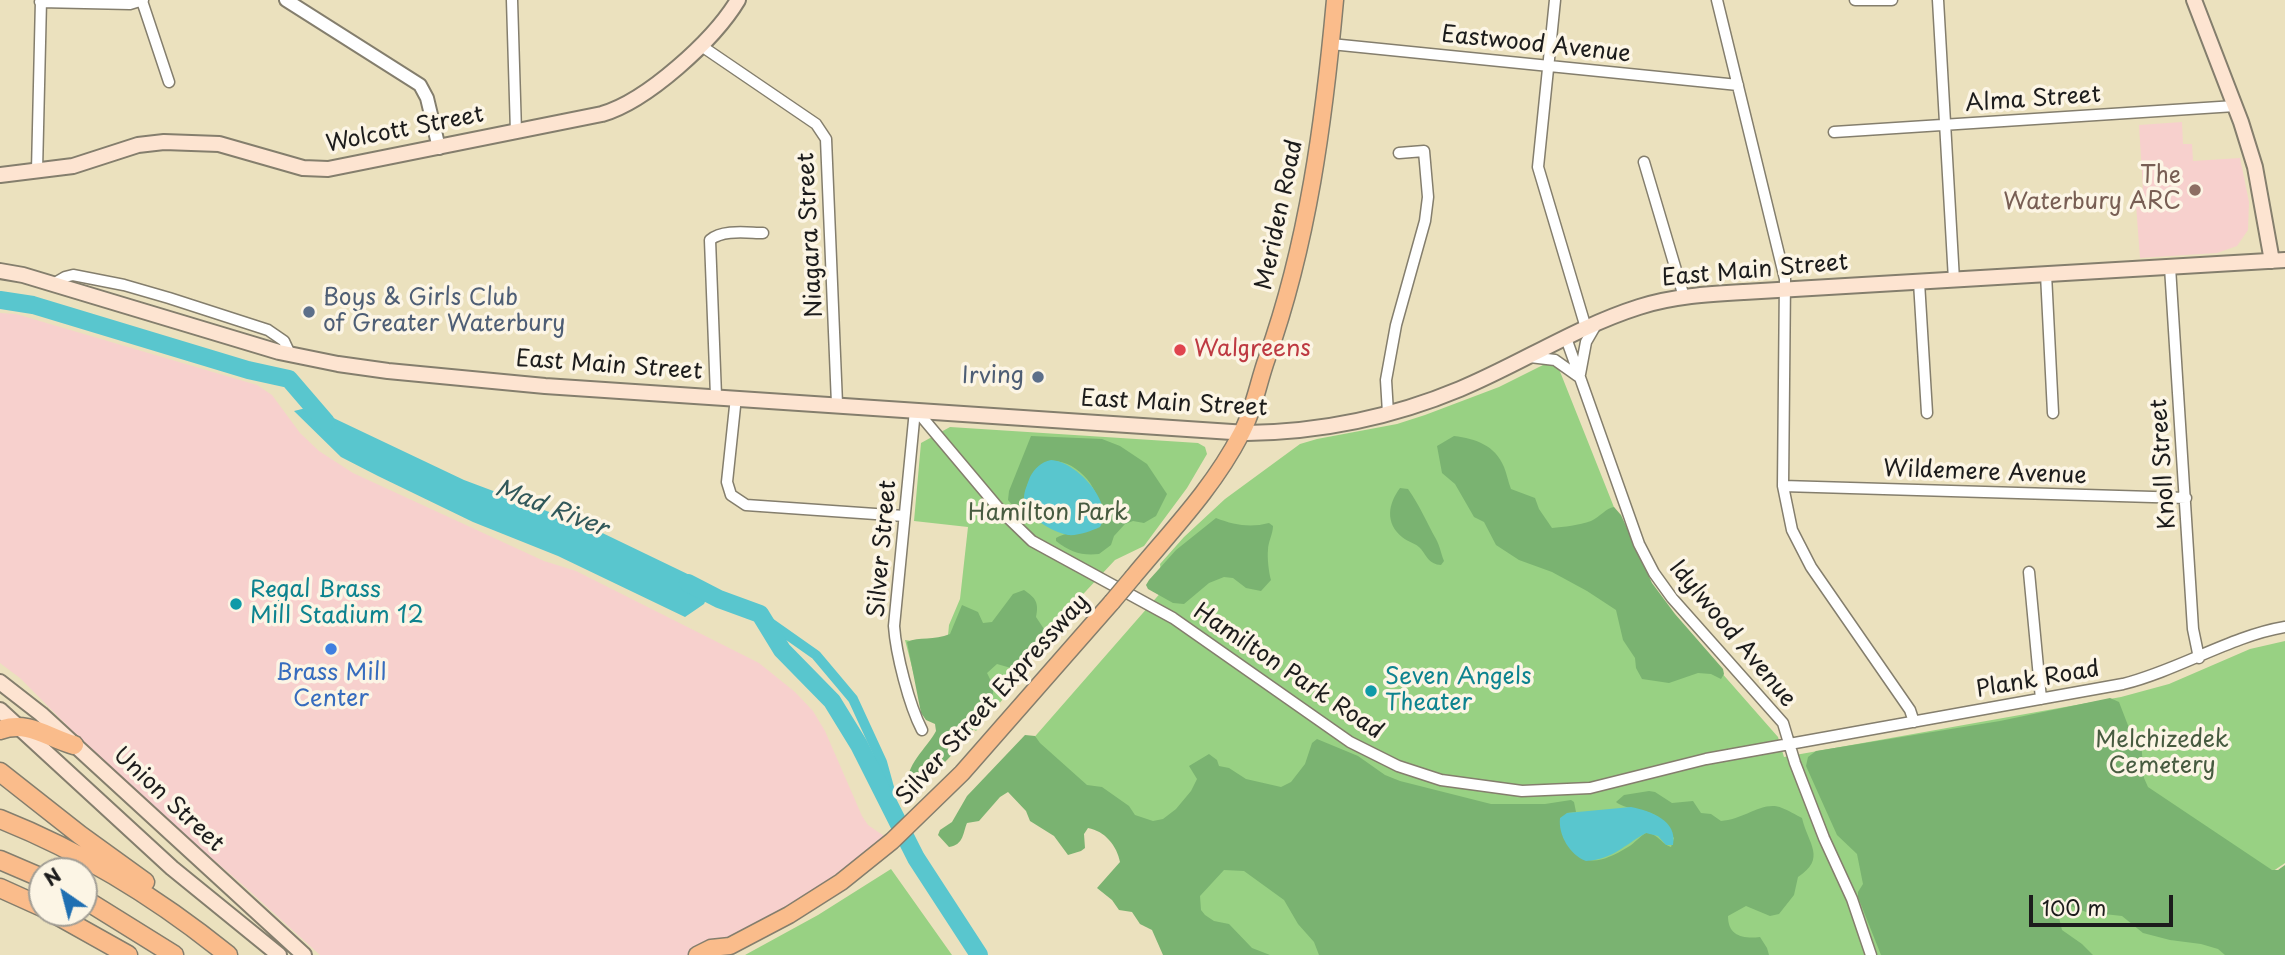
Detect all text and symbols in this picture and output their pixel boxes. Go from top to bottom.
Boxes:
street label: Eastwood Avenue [1440,21,1632,69]
street label: Alma Street [1964,81,2102,119]
street label: Wolcott Street [324,101,486,159]
street label: Meriden Road [1251,137,1309,293]
street label: Niagara Street [793,152,829,318]
place label: The Waterbury ARC [2003,163,2181,217]
marker: The Waterbury ARC [2187,182,2203,198]
street label: East Main Street [1661,249,1849,293]
place label: Boys & Girls Club of Greater Waterbury [323,285,565,339]
marker: Boys & Girls Club of Greater Waterbury [301,304,317,320]
place label: Walgreens [1194,336,1311,364]
marker: Walgreens [1172,342,1188,358]
street label: East Main Street [515,346,703,386]
place label: Irving [962,363,1024,391]
marker: Irving [1030,369,1046,385]
street label: East Main Street [1080,385,1268,423]
street label: Knoll Street [2146,398,2182,530]
street label: Wildemere Avenue [1883,456,2087,490]
water label: Mad River [491,474,611,544]
street label: Silver Street [863,479,903,619]
park label: Hamilton Park [968,500,1128,528]
street label: Idylwood Avenue [1663,555,1801,713]
place label: Regal Brass Mill Stadium 12 [250,577,424,631]
street label: Silver Street Expressway [891,589,1095,811]
marker: Regal Brass Mill Stadium 12 [228,596,244,612]
street label: Hamilton Park Road [1188,598,1388,746]
marker: Brass Mill Center [323,641,339,657]
street label: Plank Road [1974,656,2102,704]
place label: Brass Mill Center [275,660,387,714]
place label: Seven Angels Theater [1385,664,1531,718]
marker: Seven Angels Theater [1363,683,1379,699]
park label: Melchizedek Cemetery [2095,727,2229,781]
street label: Union Street [107,742,229,858]
north arrow [28,857,98,927]
text: N [38,861,66,892]
scale bar [2033,881,2176,925]
text: 100 m [2042,891,2106,923]

